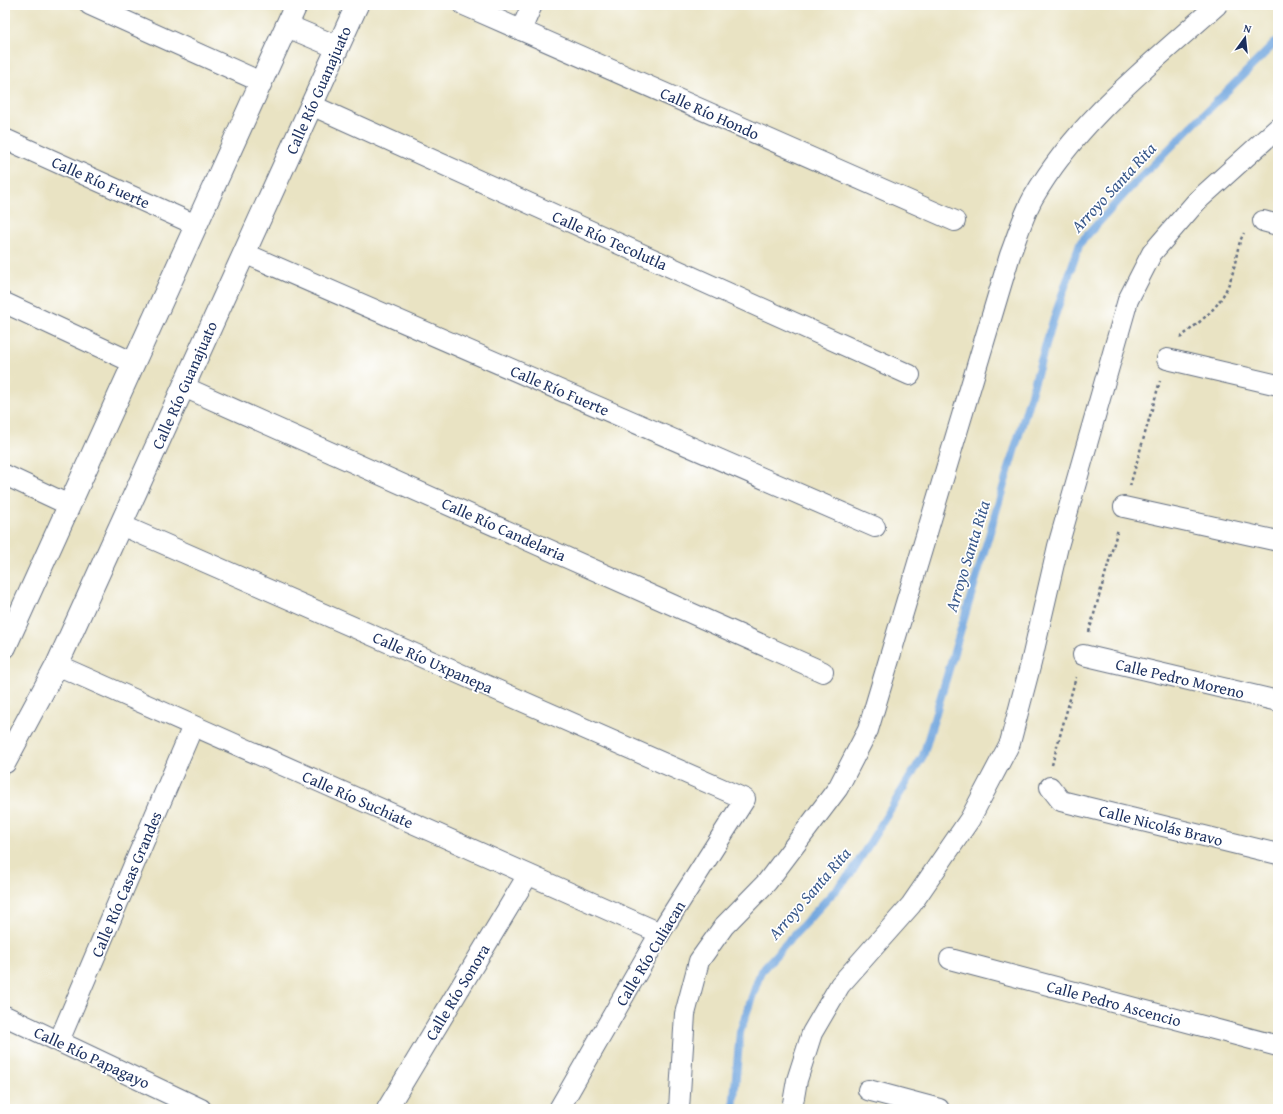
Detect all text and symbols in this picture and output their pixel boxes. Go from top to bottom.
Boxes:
north arrow [1225,18,1265,58]
text: N [1242,20,1254,37]
street label: Calle Río Guanajuato [279,22,357,158]
street label: Calle Río Hondo [657,80,763,146]
water label: Arroyo Santa Rita [1064,136,1162,238]
street label: Calle Río Fuerte [48,150,154,214]
street label: Calle Río Tecolutla [549,204,672,276]
street label: Calle Río Guanajuato [145,317,223,453]
street label: Calle Río Fuerte [507,358,613,422]
street label: Calle Río Candelaria [438,491,570,567]
water label: Arroyo Santa Rita [938,497,996,616]
street label: Calle Río Uxpanepa [369,625,497,699]
street label: Calle Pedro Moreno [1113,652,1247,704]
street label: Calle Río Suchiate [299,764,417,834]
street label: Calle Nicolás Bravo [1096,798,1226,852]
street label: Calle Río Casas Grandes [84,807,168,961]
water label: Arroyo Santa Rita [761,841,856,945]
street label: Calle Río Culiacan [609,896,691,1010]
street label: Calle Río Sonora [419,939,496,1045]
street label: Calle Pedro Ascencio [1044,974,1184,1032]
street label: Calle Río Papagayo [30,1020,154,1094]

